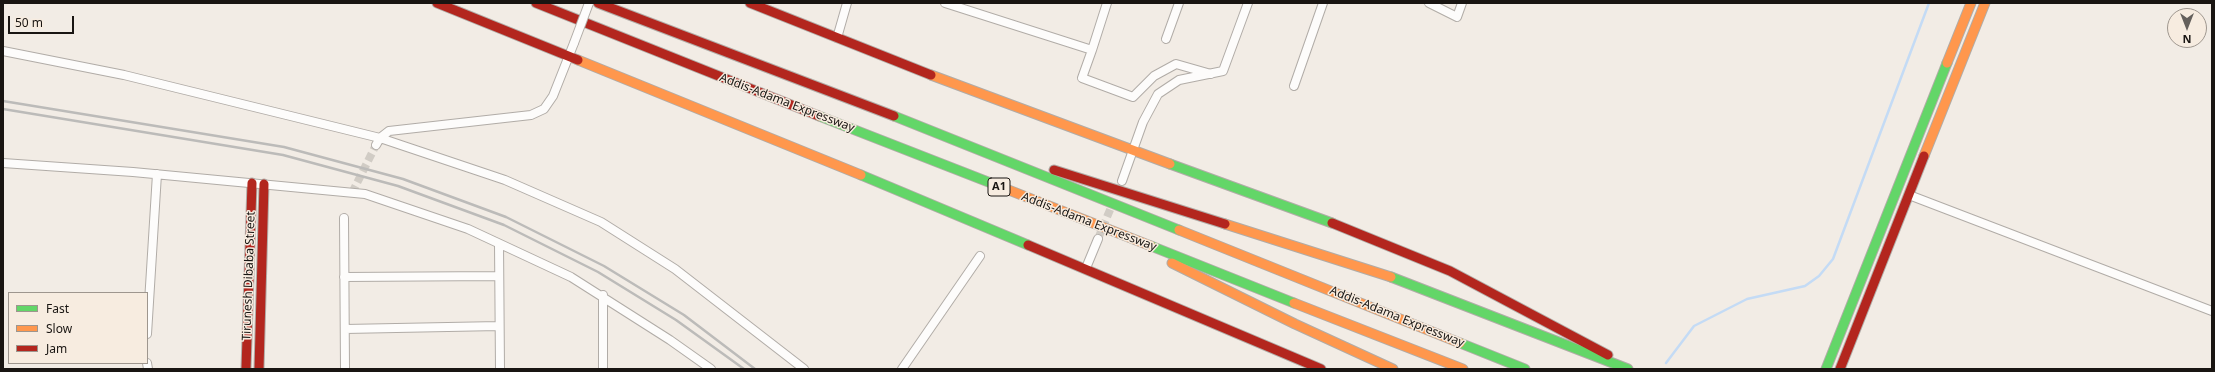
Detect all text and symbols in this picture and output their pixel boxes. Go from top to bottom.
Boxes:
scale bar [10,8,76,34]
north arrow [2167,8,2207,48]
text: 50 m [15,14,43,31]
text: N [2183,32,2191,47]
street label: Addis-Adama Expressway [717,71,857,135]
road number: A1 [988,178,1010,196]
street label: Addis-Adama Expressway [1019,190,1159,254]
street label: Tirunesh Dibaba Street [240,211,258,341]
street label: Addis-Adama Expressway [1328,283,1466,351]
legend [8,292,148,364]
text: Fast [46,300,69,317]
text: Slow [46,320,72,337]
text: Jam [46,340,67,357]

